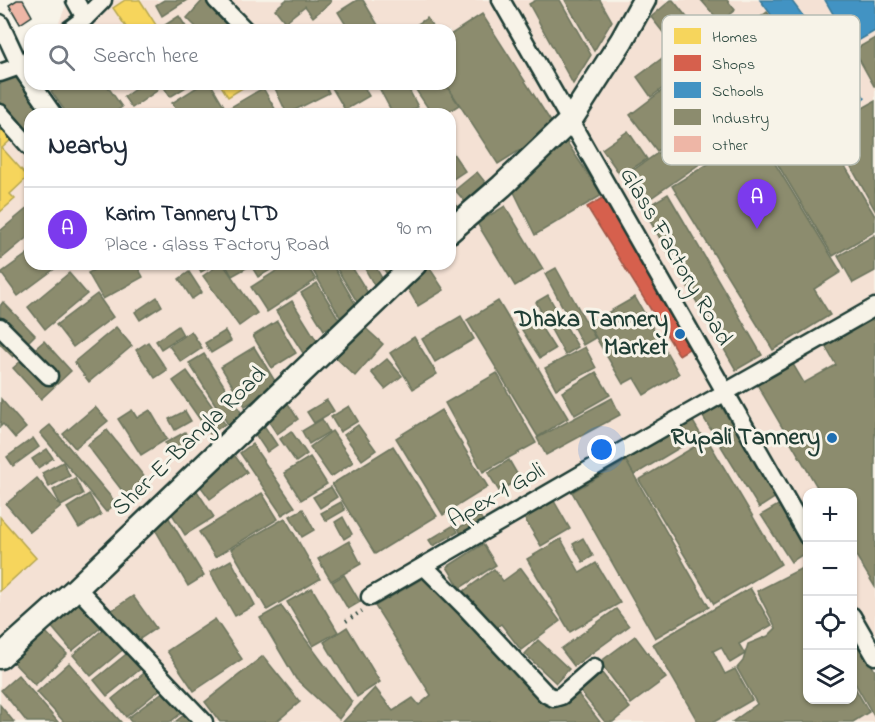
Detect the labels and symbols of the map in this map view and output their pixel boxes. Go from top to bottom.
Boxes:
legend [662,15,860,165]
text: Homes [712,26,757,50]
text: Shops [712,53,755,77]
text: Schools [712,80,764,104]
text: Industry [712,107,769,131]
text: Other [712,134,748,158]
street label: Glass Factory Road [609,161,741,354]
pin: A [738,180,777,229]
place label: Dhaka Tannery Market [514,303,669,366]
marker: Dhaka Tannery Market [673,327,687,341]
street label: Sher-E-Bangla Road [105,358,276,525]
place label: Rupali Tannery [671,421,820,457]
marker: Rupali Tannery [825,431,839,445]
your location [587,435,616,464]
street label: Apex-1 Goli [442,454,552,538]

